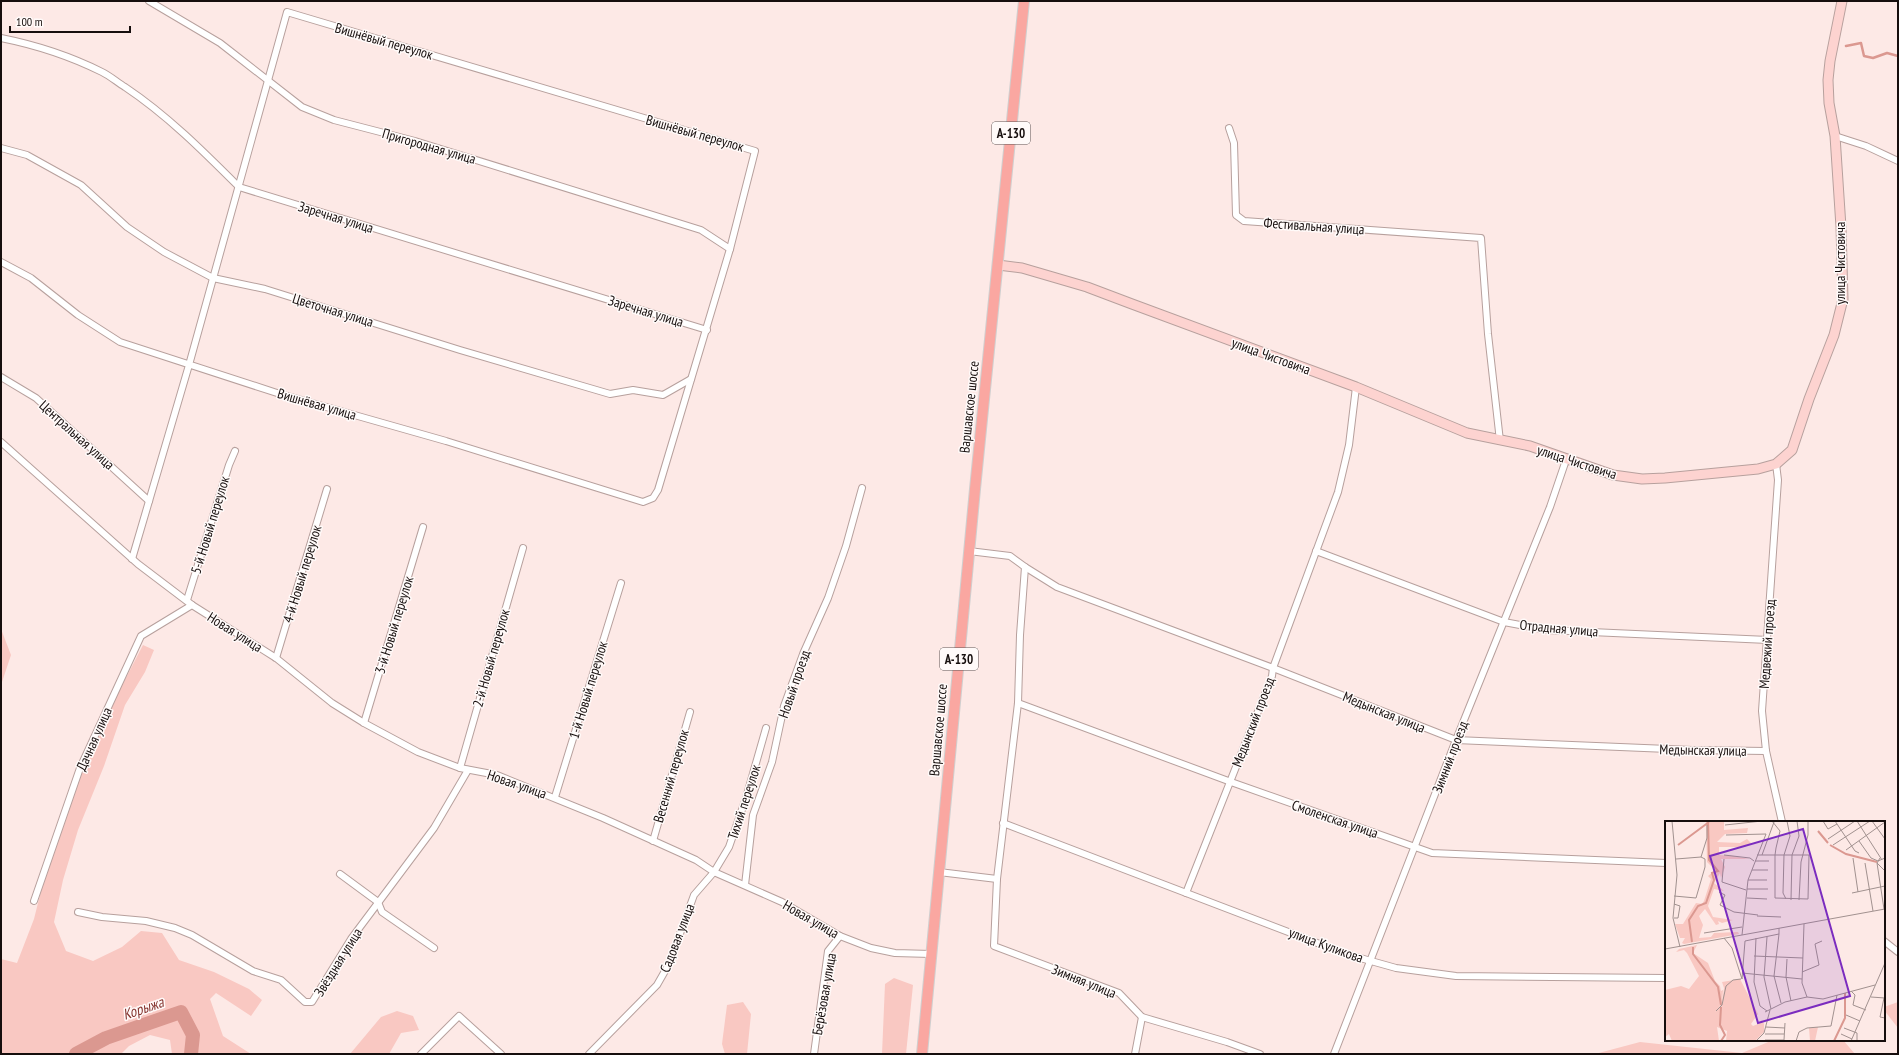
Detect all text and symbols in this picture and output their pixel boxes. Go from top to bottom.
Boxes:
scale bar [10,8,130,34]
text: 100 m [16,14,43,29]
street label: Вишнёвый переулок [333,18,436,64]
street label: Вишнёвый переулок [644,110,747,156]
road number: А-130 [992,122,1030,144]
street label: Пригородная улица [380,124,478,168]
street label: Заречная улица [296,197,376,237]
street label: Фестивальная улица [1263,214,1365,238]
street label: улица Чистовича [1831,222,1849,304]
street label: Цветочная улица [290,289,376,331]
street label: Заречная улица [606,291,686,331]
street label: улица Чистовича [1229,333,1313,379]
street label: Варшавское шоссе [955,360,983,454]
street label: Вишнёвая улица [275,384,359,424]
street label: Центральная улица [36,396,118,474]
street label: улица Чистовича [1535,441,1619,483]
street label: 5-й Новый переулок [187,473,234,576]
street label: 4-й Новый переулок [279,522,326,625]
street label: 3-й Новый переулок [371,573,418,676]
street label: Медвежий проезд [1755,599,1779,689]
street label: 2-й Новый переулок [468,606,514,709]
street label: Новая улица [204,608,266,656]
street label: Отрадная улица [1519,616,1599,640]
street label: 1-й Новый переулок [565,638,612,741]
street label: Новый проезд [774,648,814,720]
road number: А-130 [940,648,978,670]
street label: Медынский проезд [1228,674,1278,770]
street label: Варшавское шоссе [925,683,951,777]
street label: Медынская улица [1340,687,1428,737]
street label: Дачная улица [72,705,116,773]
street label: Зимний проезд [1428,718,1472,796]
street label: Весенний переулок [649,727,693,825]
street label: Медынская улица [1659,740,1747,760]
street label: Тихий переулок [723,762,765,842]
street label: Новая улица [485,765,549,803]
street label: Смоленская улица [1289,796,1381,842]
inset map [1665,821,1885,1041]
street label: Новая улица [780,896,842,942]
street label: Садовая улица [656,901,698,975]
street label: улица Куликова [1286,923,1366,967]
street label: Звёздная улица [310,924,366,1000]
street label: Берёзовая улица [808,952,840,1036]
street label: Зимняя улица [1049,960,1119,1002]
water label: Корыжа [120,992,167,1024]

